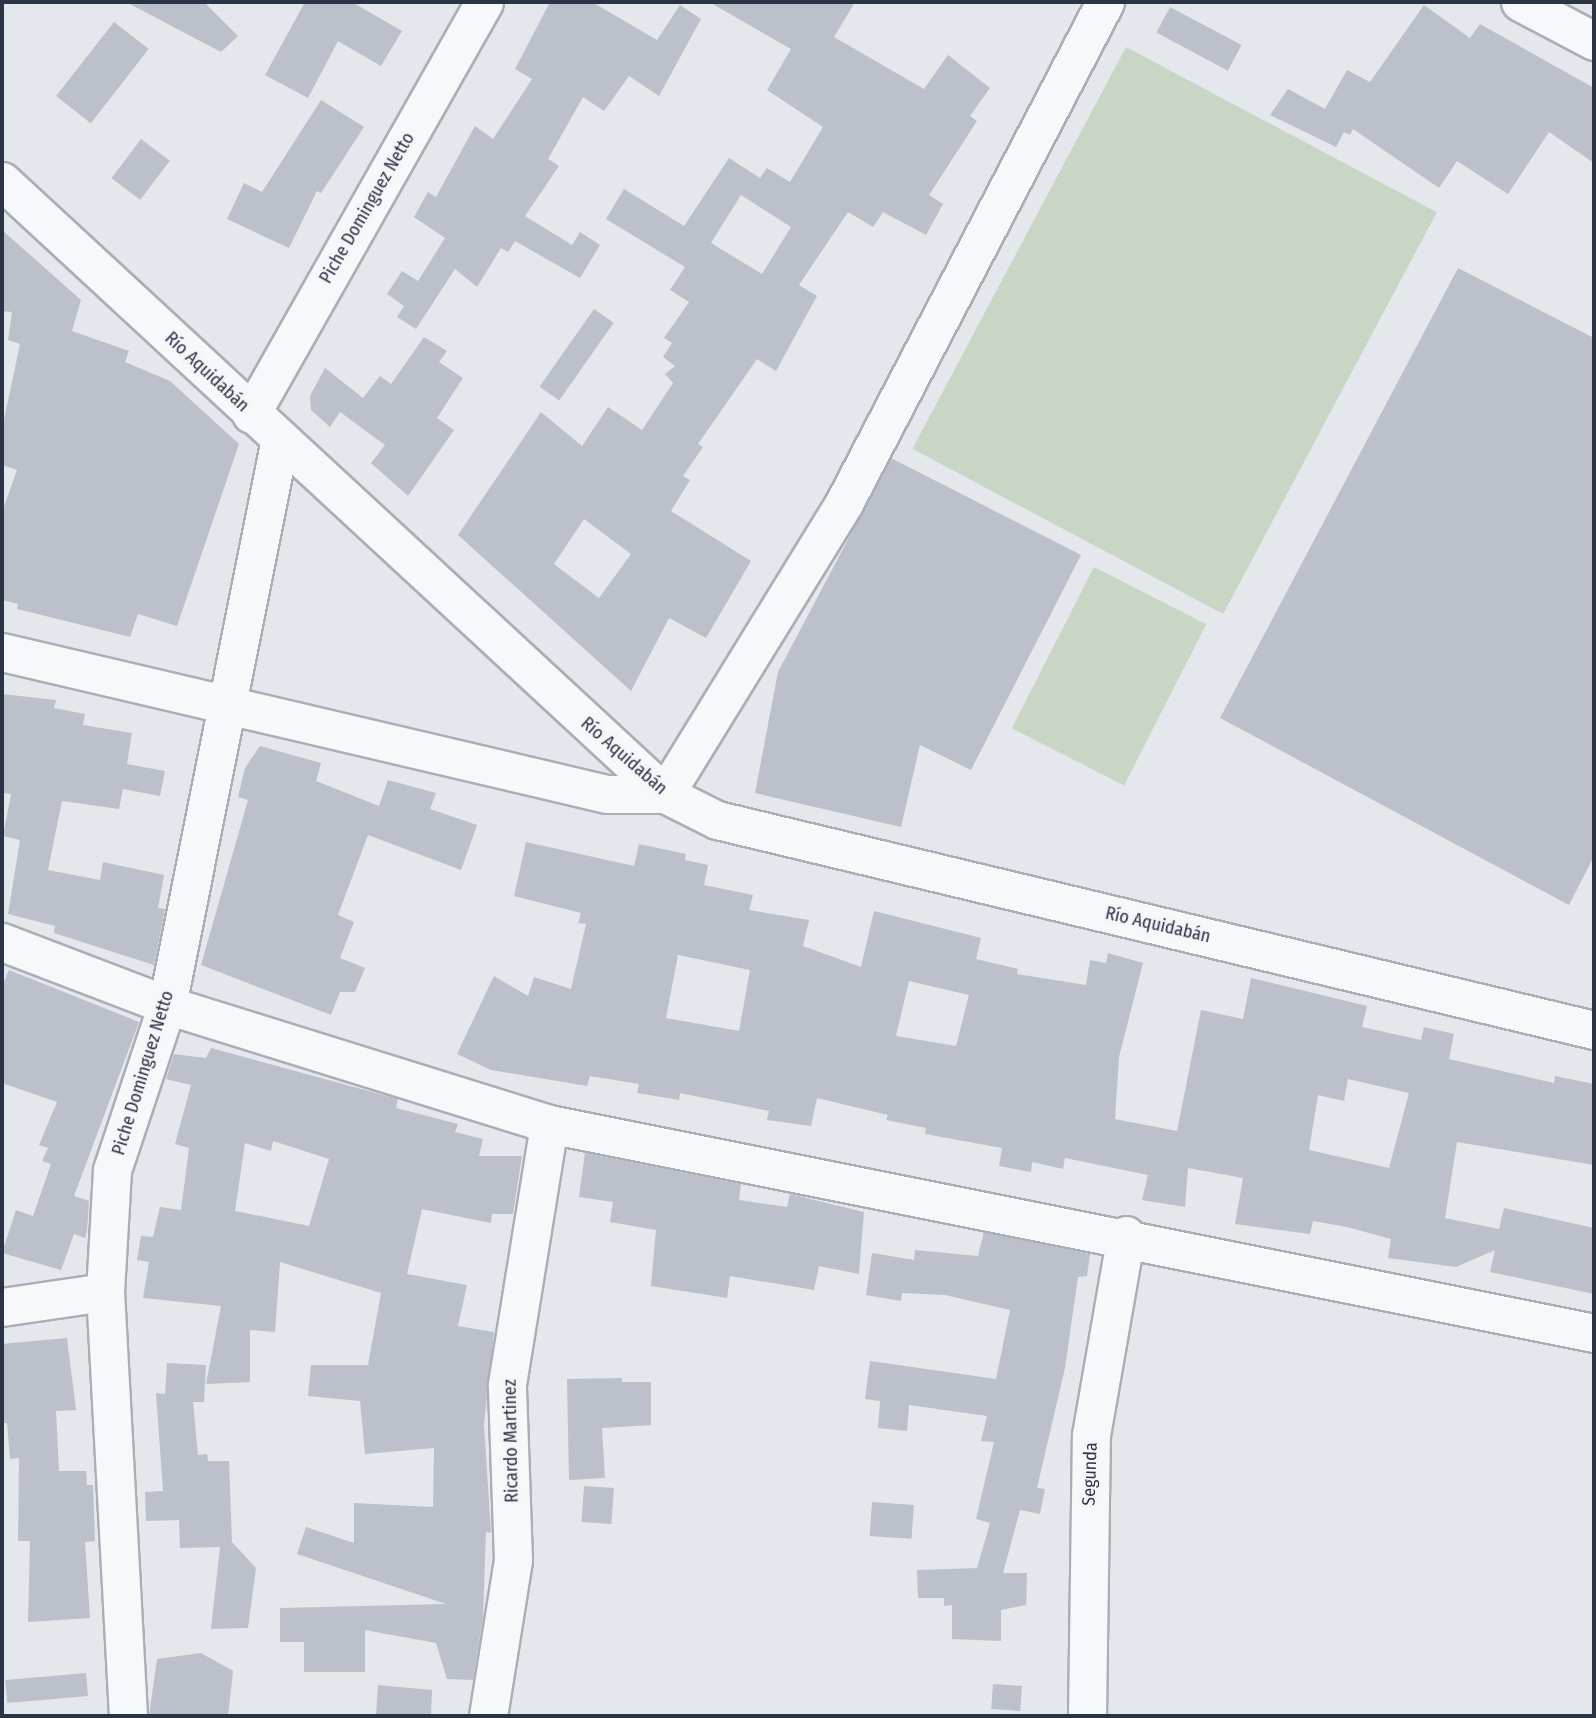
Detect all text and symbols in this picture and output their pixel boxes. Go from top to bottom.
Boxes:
street label: Piche Dominguez Netto [315,129,419,287]
street label: Río Aquidabán [160,328,254,416]
street label: Río Aquidabán [576,713,672,799]
street label: Río Aquidabán [1103,902,1213,948]
street label: Piche Dominguez Netto [108,988,178,1158]
street label: Ricardo Martinez [499,1379,523,1503]
street label: Segunda [1078,1442,1102,1506]

